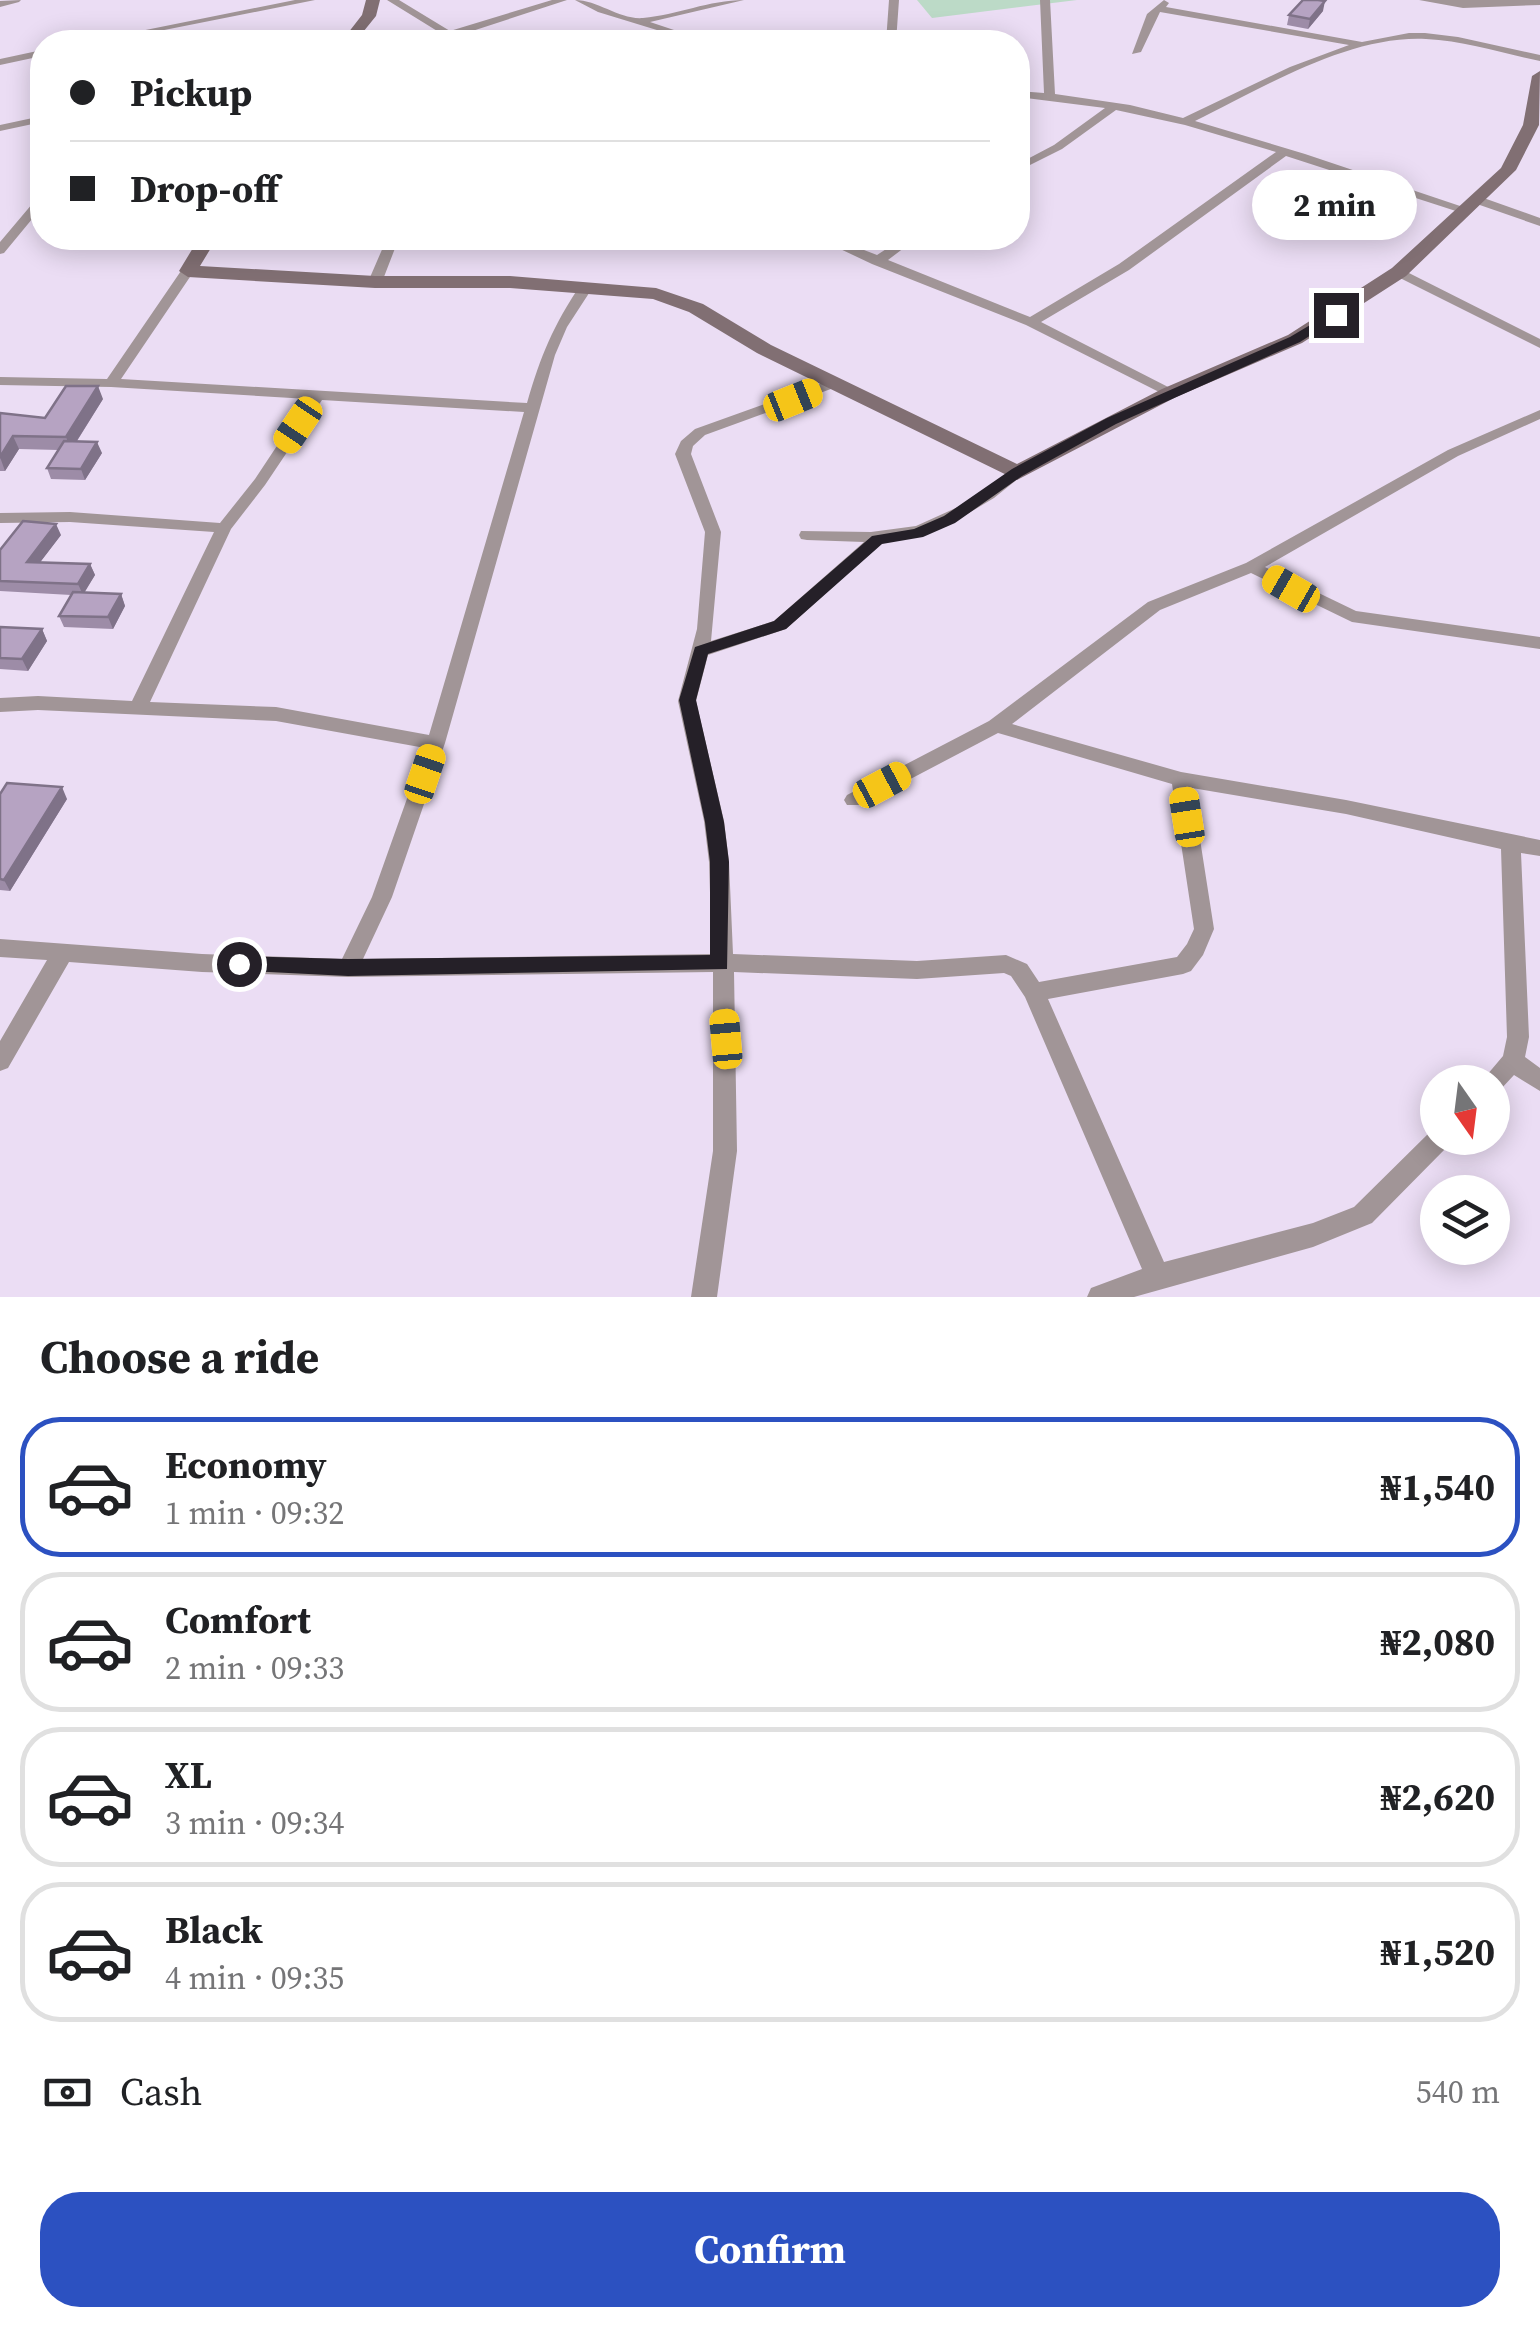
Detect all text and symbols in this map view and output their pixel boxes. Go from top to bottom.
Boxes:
text: Pickup [130,67,252,119]
text: Drop-off [130,163,279,215]
callout: 2 min [1254,170,1418,240]
text: 2 min [1293,183,1376,227]
route end [1314,293,1359,338]
car [760,375,826,425]
car [269,392,327,458]
car [1258,561,1324,617]
car [401,741,449,807]
car [848,758,916,812]
car [1167,785,1207,849]
route start [217,942,262,987]
car [708,1008,744,1070]
north arrow [1420,1065,1510,1155]
map controls [1420,1065,1510,1265]
button: layers [1420,1175,1510,1265]
text: Choose a ride [40,1326,319,1388]
text: Economy [165,1439,327,1491]
icon: car [45,1442,135,1532]
text: ₦1,540 [1381,1461,1495,1513]
text: 1 min · 09:32 [165,1491,344,1535]
text: Comfort [165,1594,311,1646]
icon: car [45,1597,135,1687]
text: ₦2,080 [1381,1616,1495,1668]
text: 2 min · 09:33 [165,1646,344,1690]
text: XL [165,1749,212,1801]
icon: car [45,1752,135,1842]
text: ₦2,620 [1381,1771,1495,1823]
text: 3 min · 09:34 [165,1801,344,1845]
text: Black [165,1904,263,1956]
icon: car [45,1907,135,1997]
text: ₦1,520 [1381,1926,1495,1978]
text: 4 min · 09:35 [165,1956,344,2000]
icon: cash [40,2065,95,2120]
text: Cash [120,2066,202,2118]
text: 540 m [1416,2070,1500,2114]
button: Confirm [40,2192,1500,2307]

